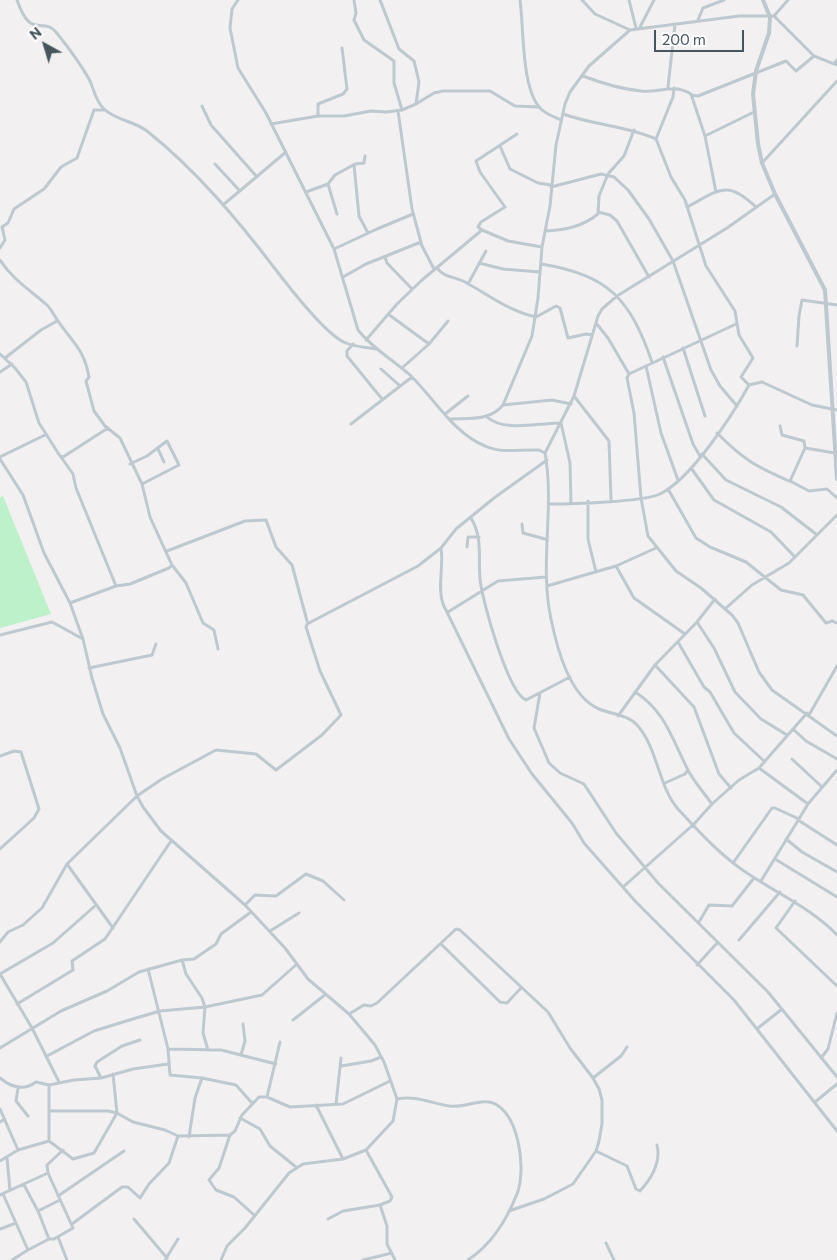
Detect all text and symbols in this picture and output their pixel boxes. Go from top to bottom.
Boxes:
north arrow [20,20,70,70]
scale bar [657,20,747,52]
text: N [26,23,45,43]
text: 200 m [662,30,706,48]

